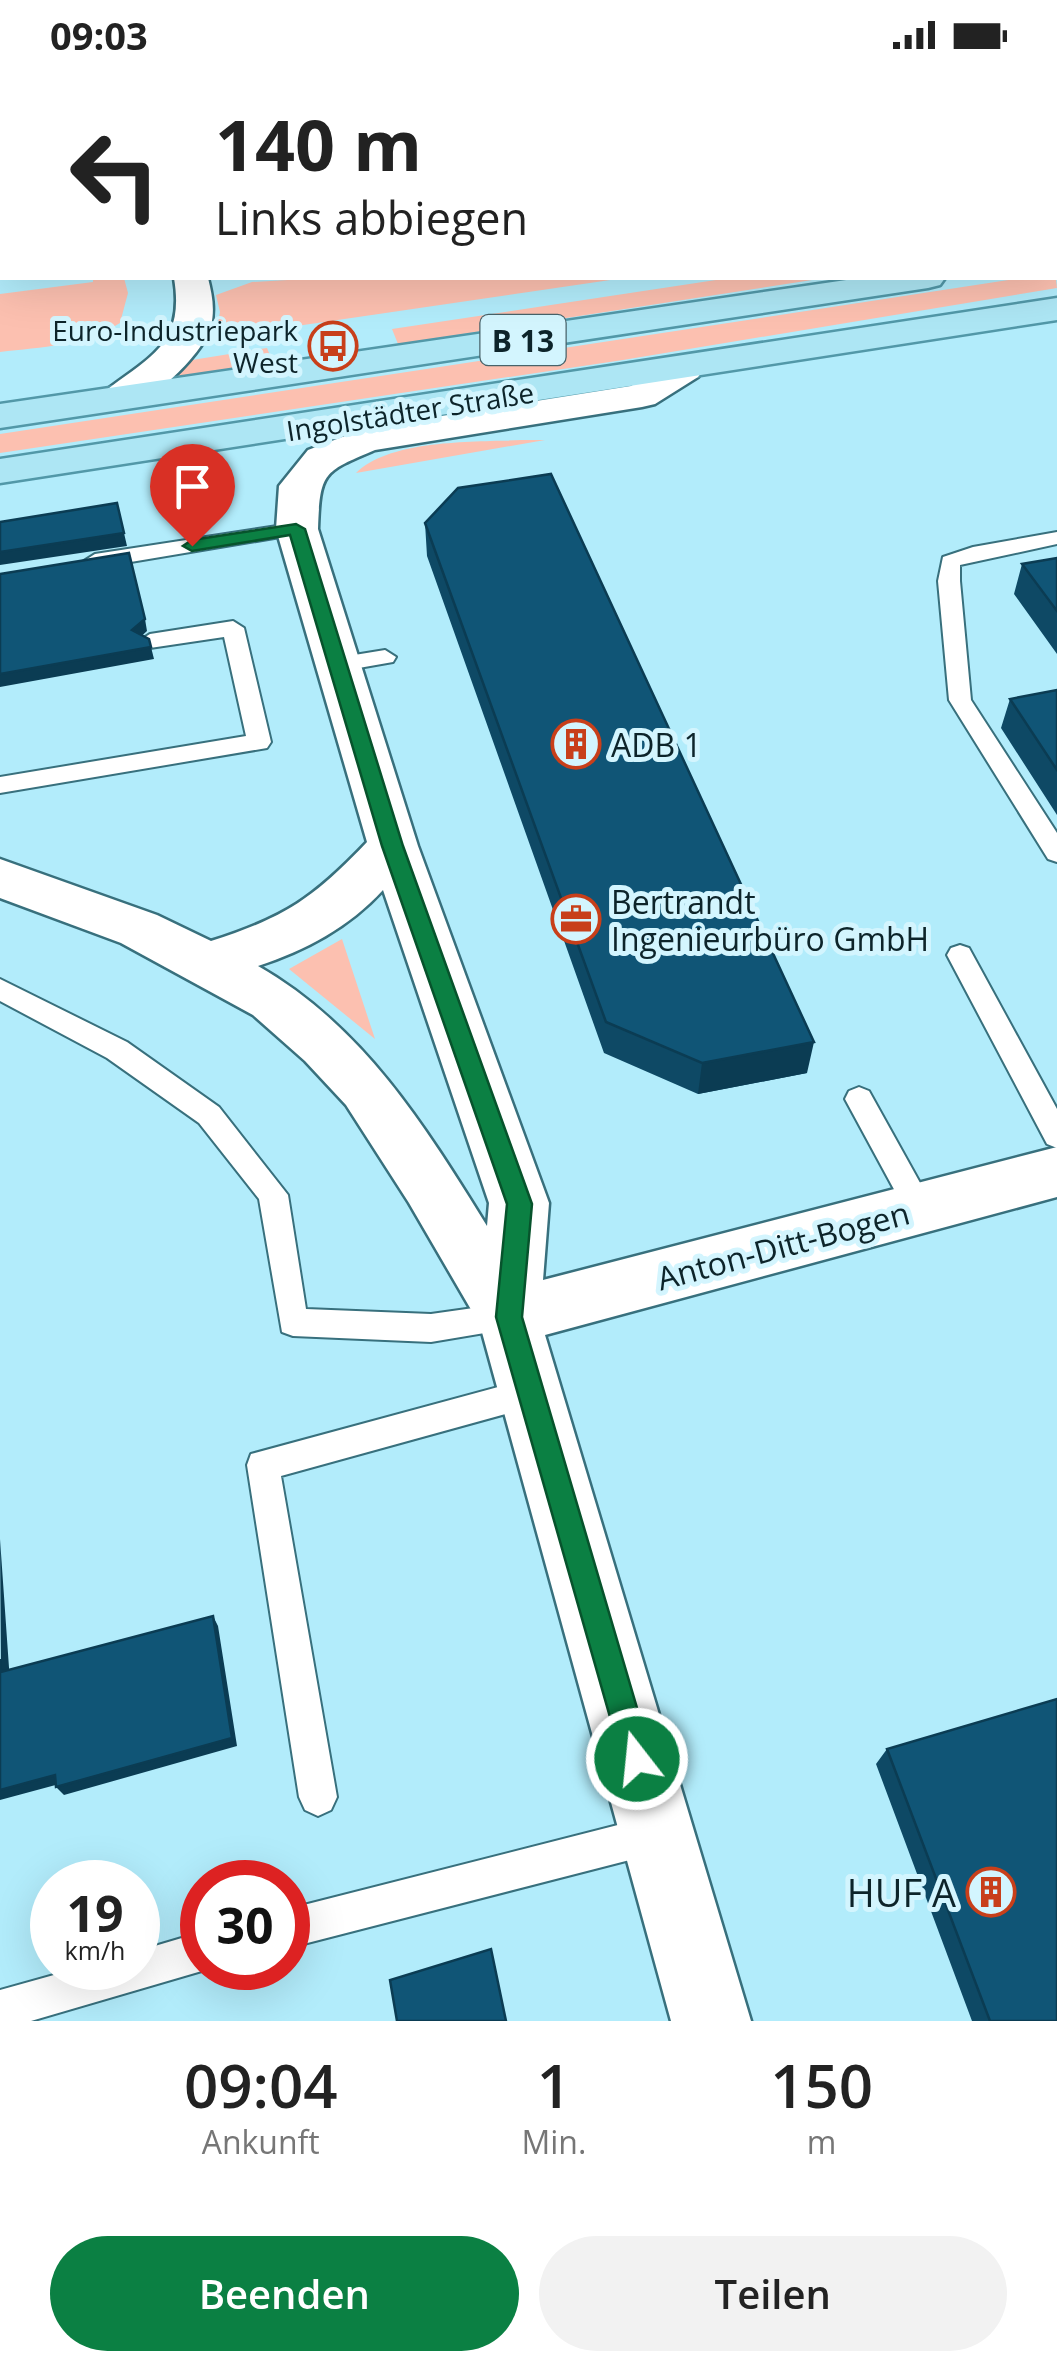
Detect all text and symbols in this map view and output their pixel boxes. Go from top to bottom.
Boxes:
text: 09:03 [50,9,148,61]
text: 140 m [215,96,422,192]
icon: left [50,110,180,240]
text: Links abbiegen [215,187,528,248]
place label: Euro-Industriepark West [52,311,298,381]
road number: B 13 [480,315,566,365]
bus stop icon: Euro-Industriepark West [307,320,359,372]
street label: Ingolstädter Straße [284,373,536,449]
pin [150,444,235,547]
icon: arrive [165,459,220,514]
building icon: ADB 1 [550,718,602,770]
place label: ADB 1 [611,723,702,766]
place label: Bertrandt Ingenieurbüro GmbH [611,880,929,960]
office icon: Bertrandt Ingenieurbüro GmbH [550,893,602,945]
street label: Anton-Ditt-Bogen [652,1191,914,1299]
position arrow [585,1707,689,1811]
speed limit sign: 30 [180,1860,310,1990]
place label: HUF A [847,1866,956,1918]
building icon: HUF A [965,1866,1017,1918]
text: 19 [66,1879,124,1947]
text: km/h [65,1933,125,1967]
text: 09:04 [184,2044,338,2126]
text: 1 [537,2044,571,2126]
text: 150 [770,2044,873,2126]
text: Ankunft [202,2120,320,2163]
text: Min. [521,2120,586,2163]
text: m [807,2120,836,2163]
button: Beenden [50,2236,519,2351]
button: Teilen [539,2236,1007,2351]

